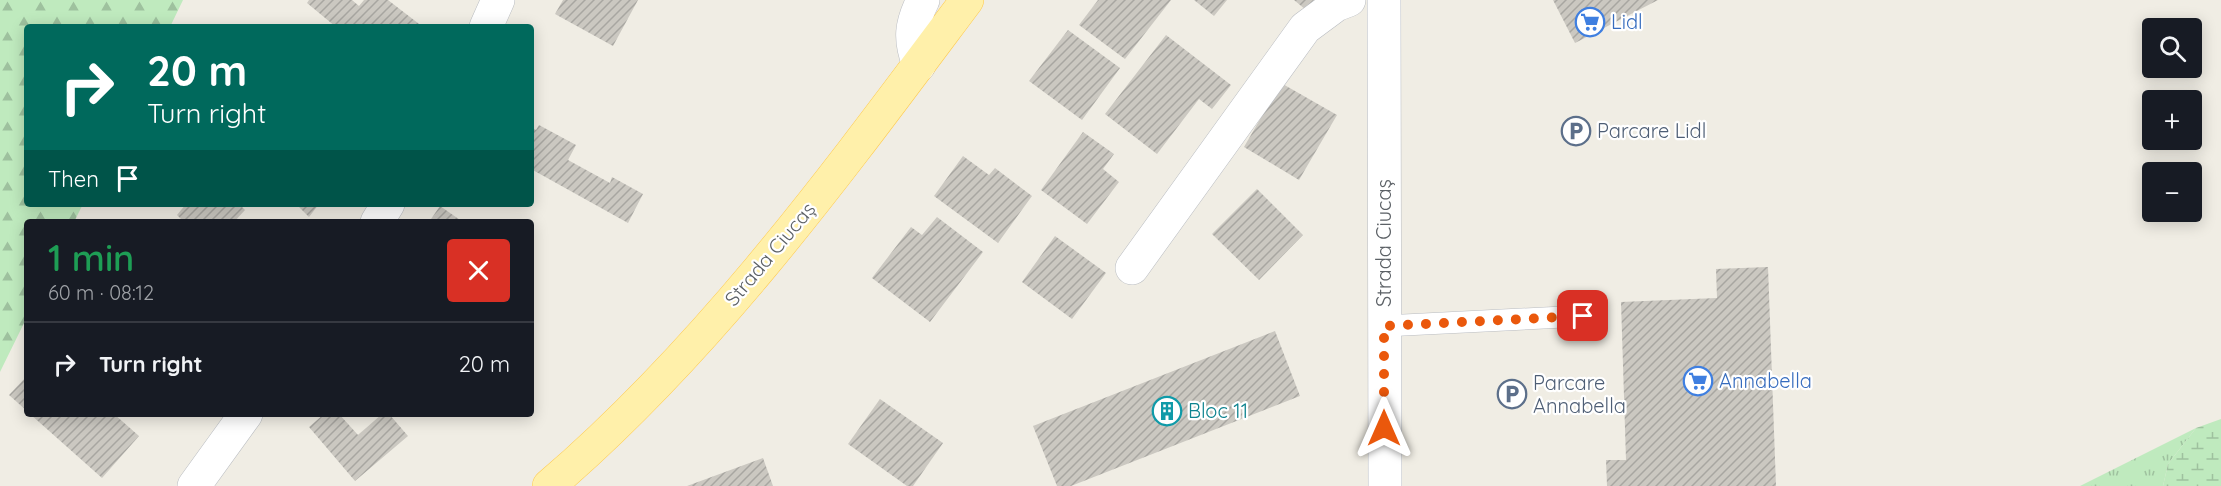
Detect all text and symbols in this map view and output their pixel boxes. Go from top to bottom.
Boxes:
supermarket icon: Lidl [1574,6,1606,38]
place label: Lidl [1611,9,1643,34]
map controls [2142,18,2202,222]
button: search [2142,18,2202,78]
text: 20 m [147,44,247,97]
icon: right [48,48,126,126]
button: + [2142,90,2202,150]
text: Turn right [147,96,266,130]
parking icon: Parcare Lidl [1560,115,1592,147]
place label: Parcare Lidl [1597,118,1706,143]
icon: arrive [111,162,144,195]
button: − [2142,162,2202,222]
text: Then [48,165,99,193]
street label: Strada Ciucaș [1371,179,1396,307]
street label: Strada Ciucaș [719,197,820,311]
text: 1 min [48,235,134,280]
button: close [447,239,510,302]
text: 60 m · 08:12 [48,280,154,305]
pin [1557,290,1608,341]
icon: arrive [1566,299,1599,332]
icon: right [48,348,81,381]
text: Turn right [99,350,203,378]
text: 20 m [459,350,510,378]
supermarket icon: Annabella [1682,365,1714,397]
place label: Annabella [1719,368,1812,393]
place label: Parcare Annabella [1533,370,1626,418]
parking icon: Parcare Annabella [1496,378,1528,410]
building icon: Bloc 11 [1151,395,1183,427]
position arrow [1352,396,1416,460]
place label: Bloc 11 [1188,398,1248,423]

